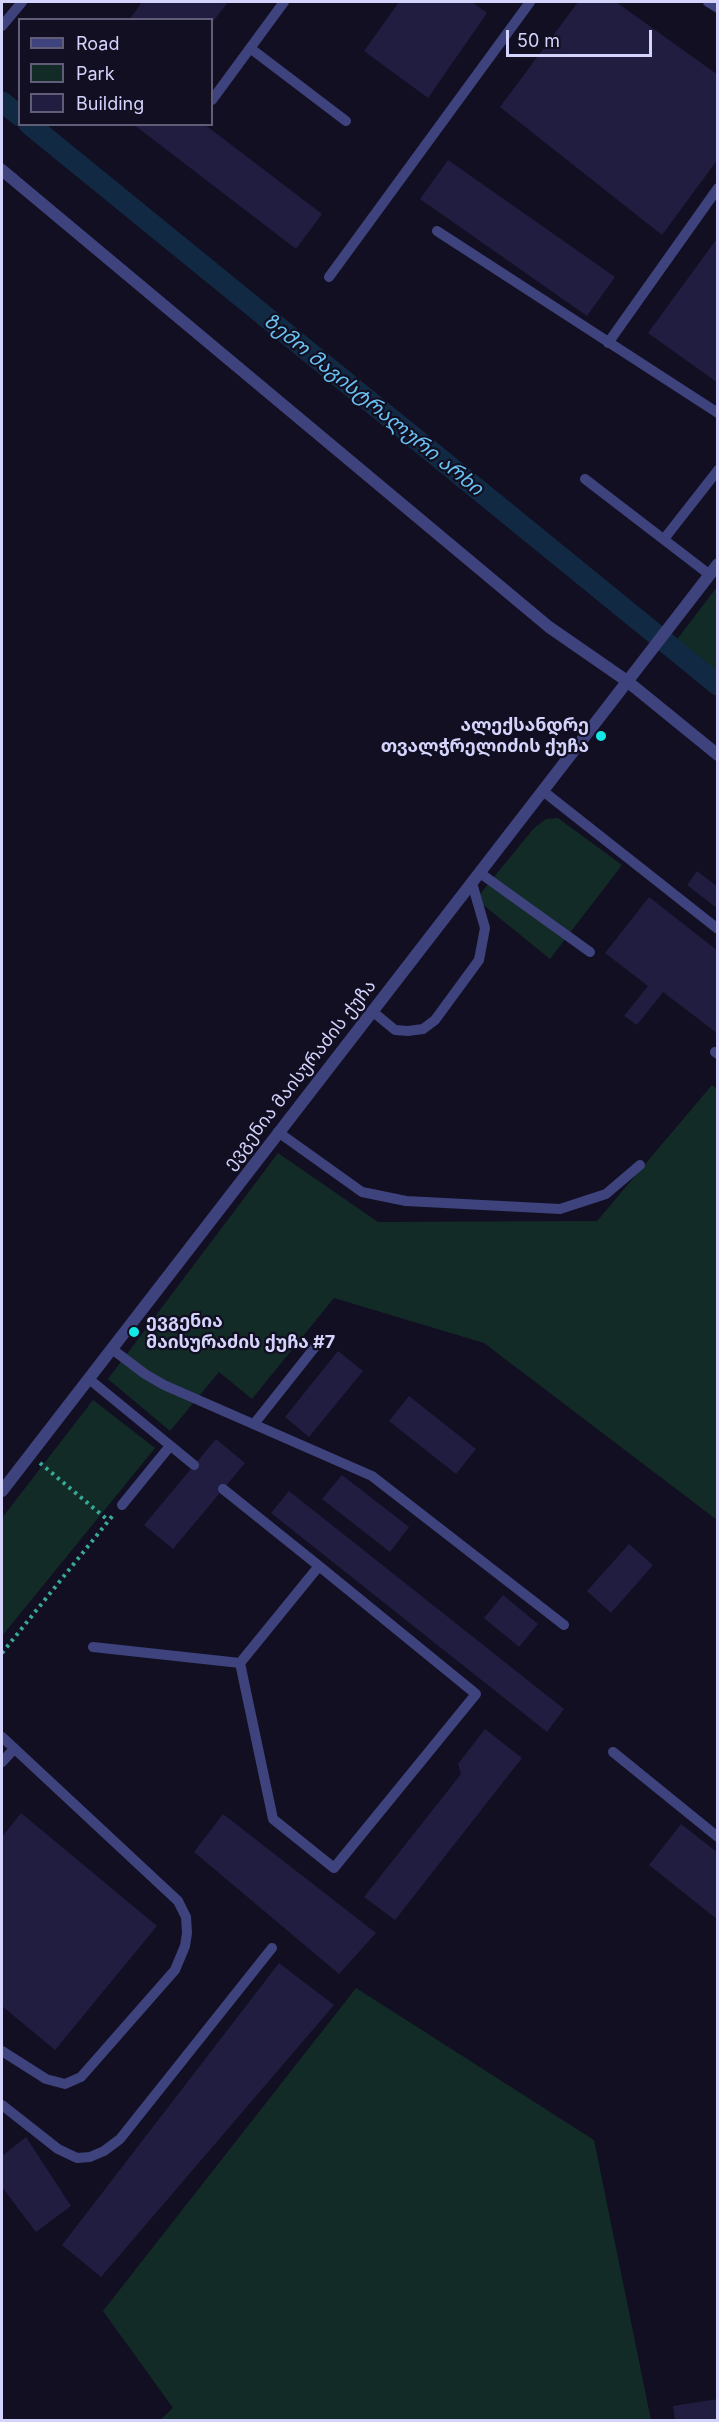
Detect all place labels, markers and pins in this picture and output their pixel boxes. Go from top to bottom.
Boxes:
place label: ალექსანდრე თვალჭრელიძის ქუჩა [381,715,589,758]
marker: ალექსანდრე თვალჭრელიძის ქუჩა [594,729,608,743]
place label: ევგენია მაისურაძის ქუჩა #7 [146,1311,335,1354]
marker: ევგენია მაისურაძის ქუჩა #7 [127,1325,141,1339]

